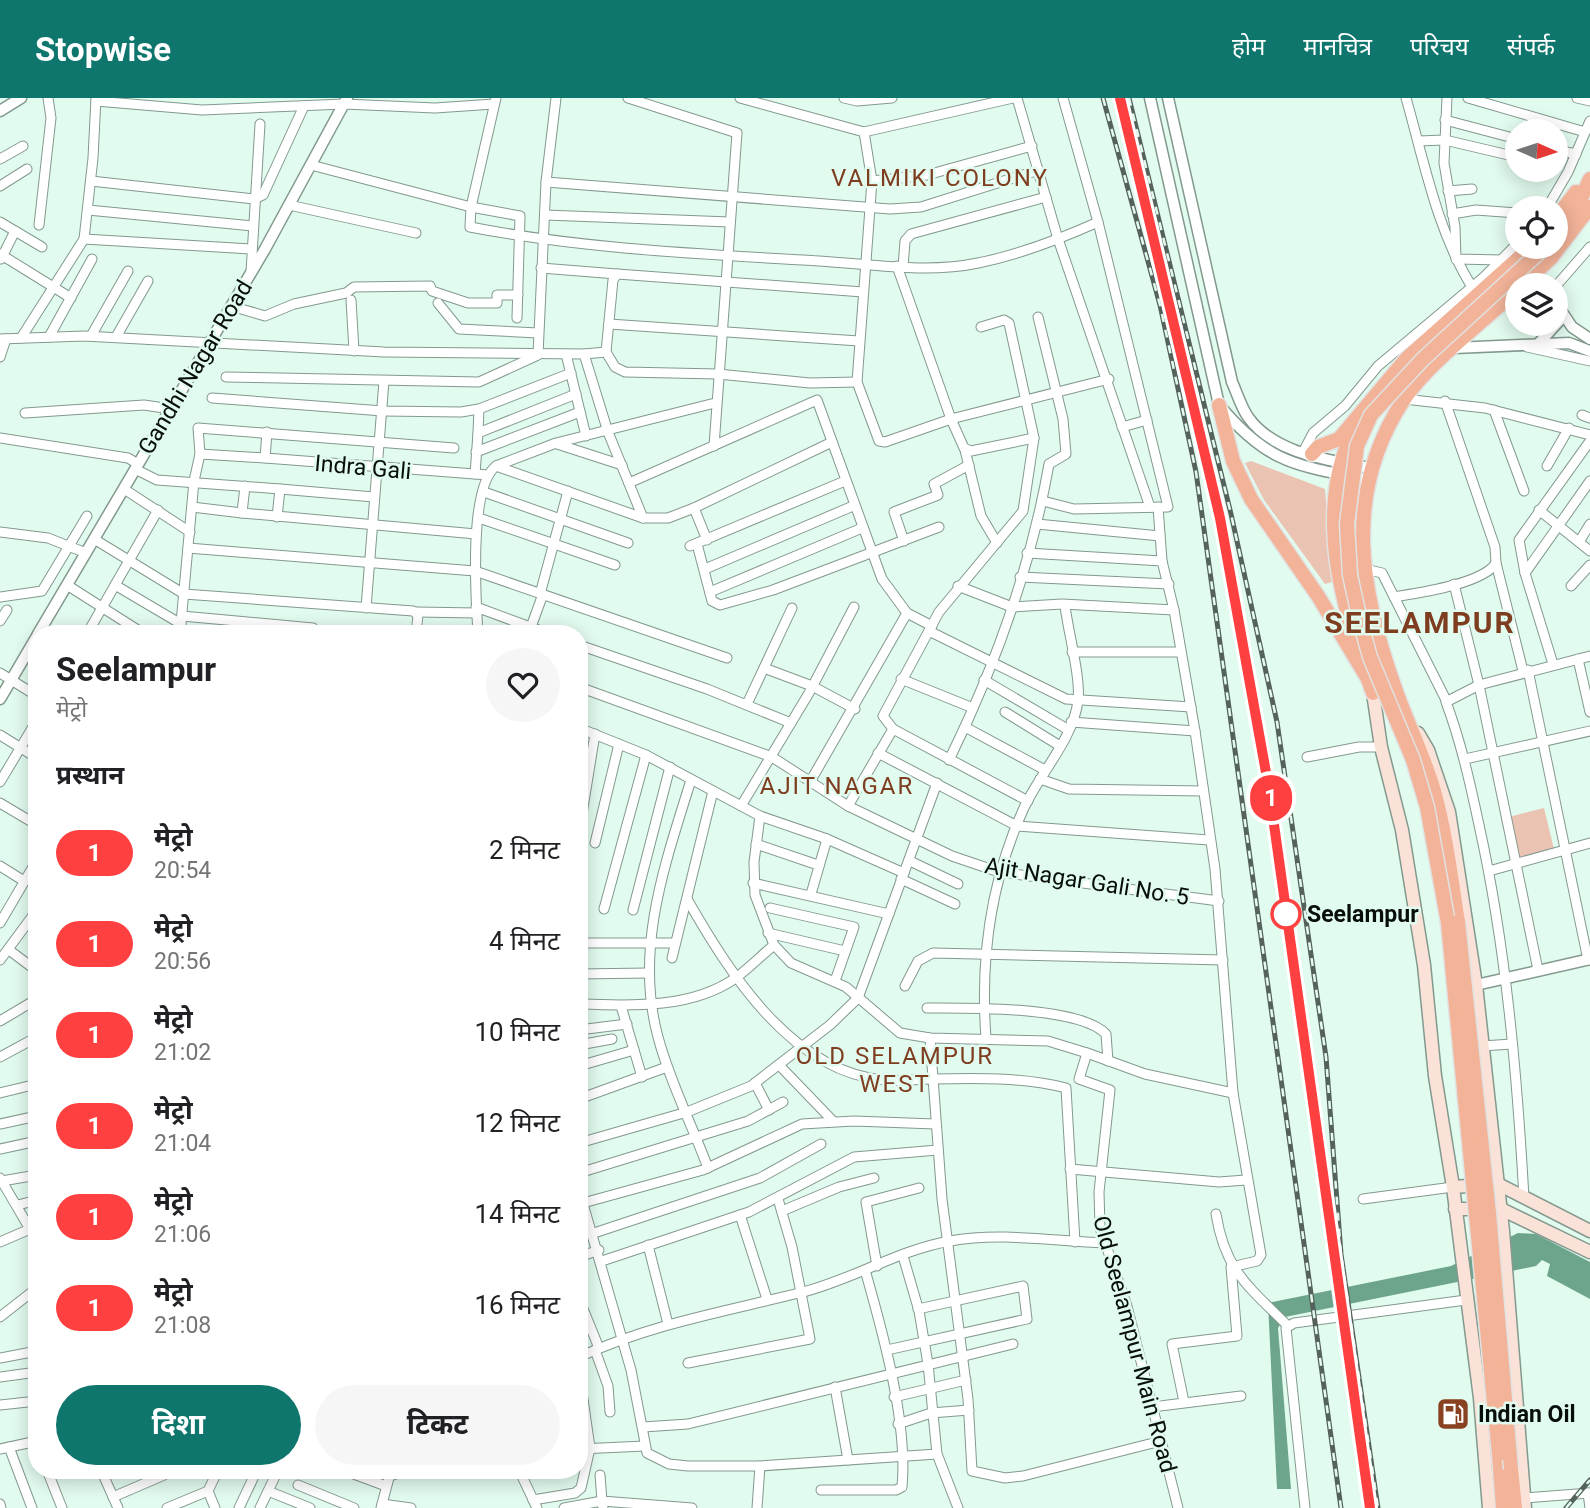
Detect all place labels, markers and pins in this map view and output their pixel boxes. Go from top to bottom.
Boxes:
marker: Seelampur [1271,899,1301,929]
place label: Seelampur [1307,901,1419,928]
fuel station icon: Indian Oil [1434,1395,1472,1433]
place label: Indian Oil [1478,1401,1576,1428]

